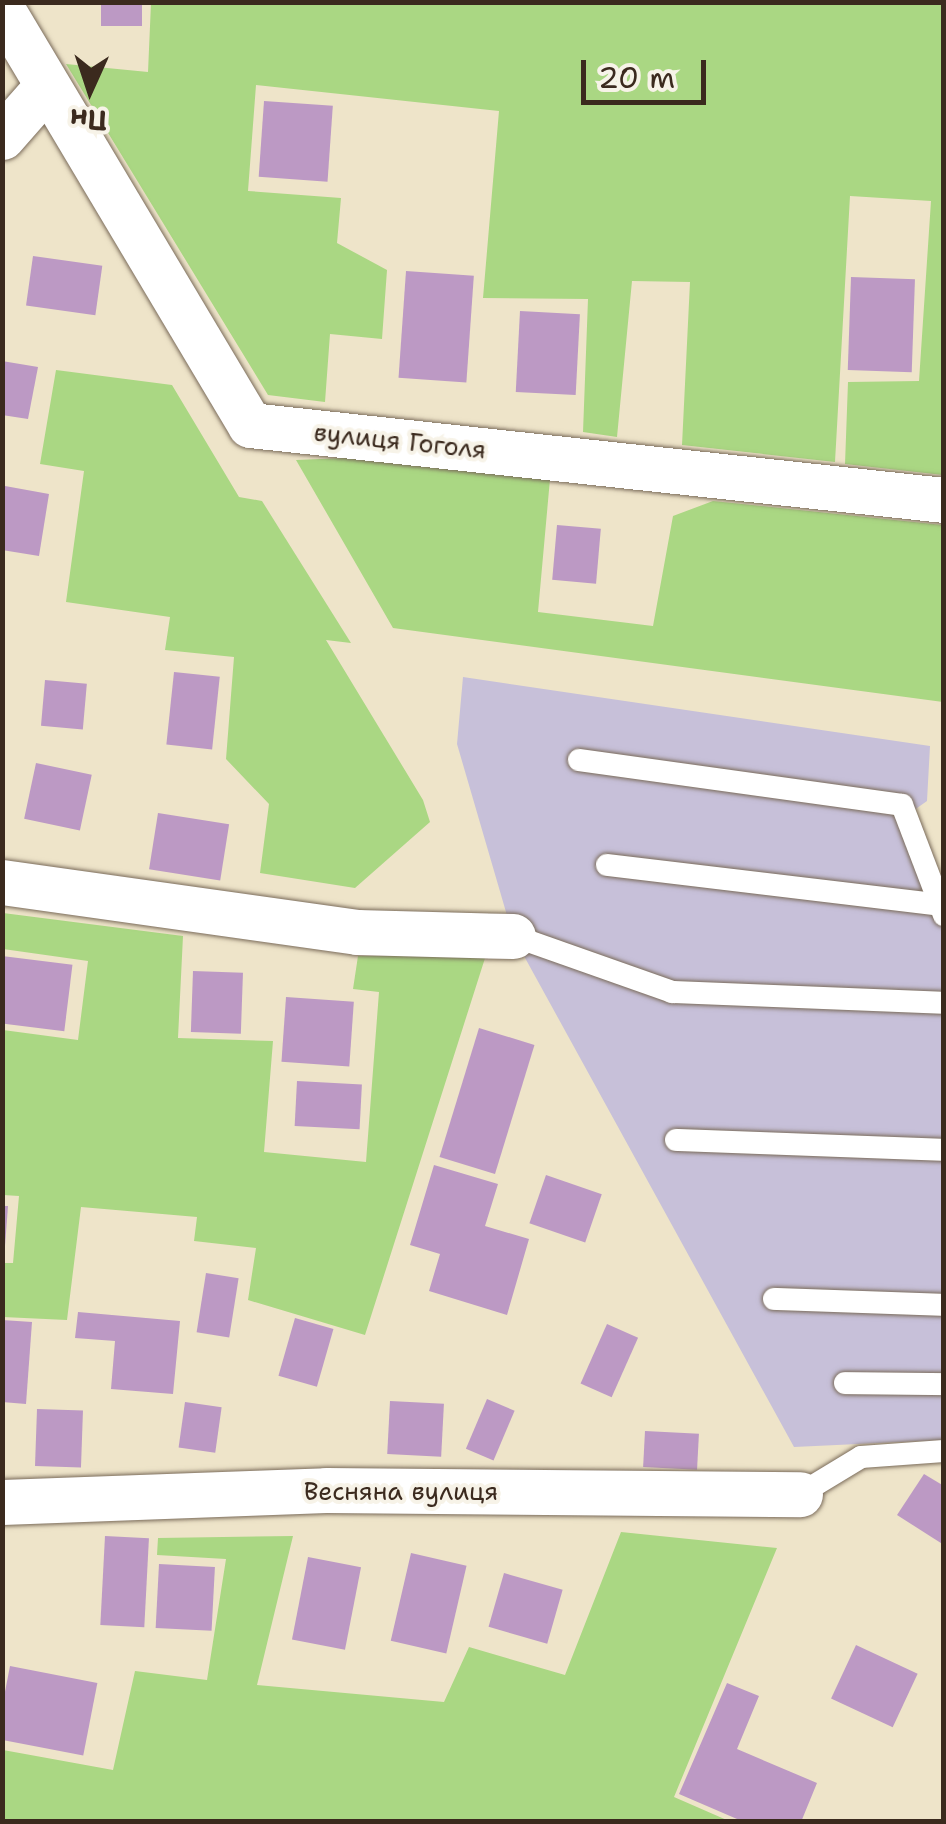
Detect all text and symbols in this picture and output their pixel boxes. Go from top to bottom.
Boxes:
north arrow [40,40,140,140]
scale bar [586,40,711,102]
text: 20 m [598,57,675,98]
text: Пн [69,100,108,140]
street label: вулиця Гоголя [312,417,488,465]
street label: Весняна вулиця [304,1476,498,1506]

